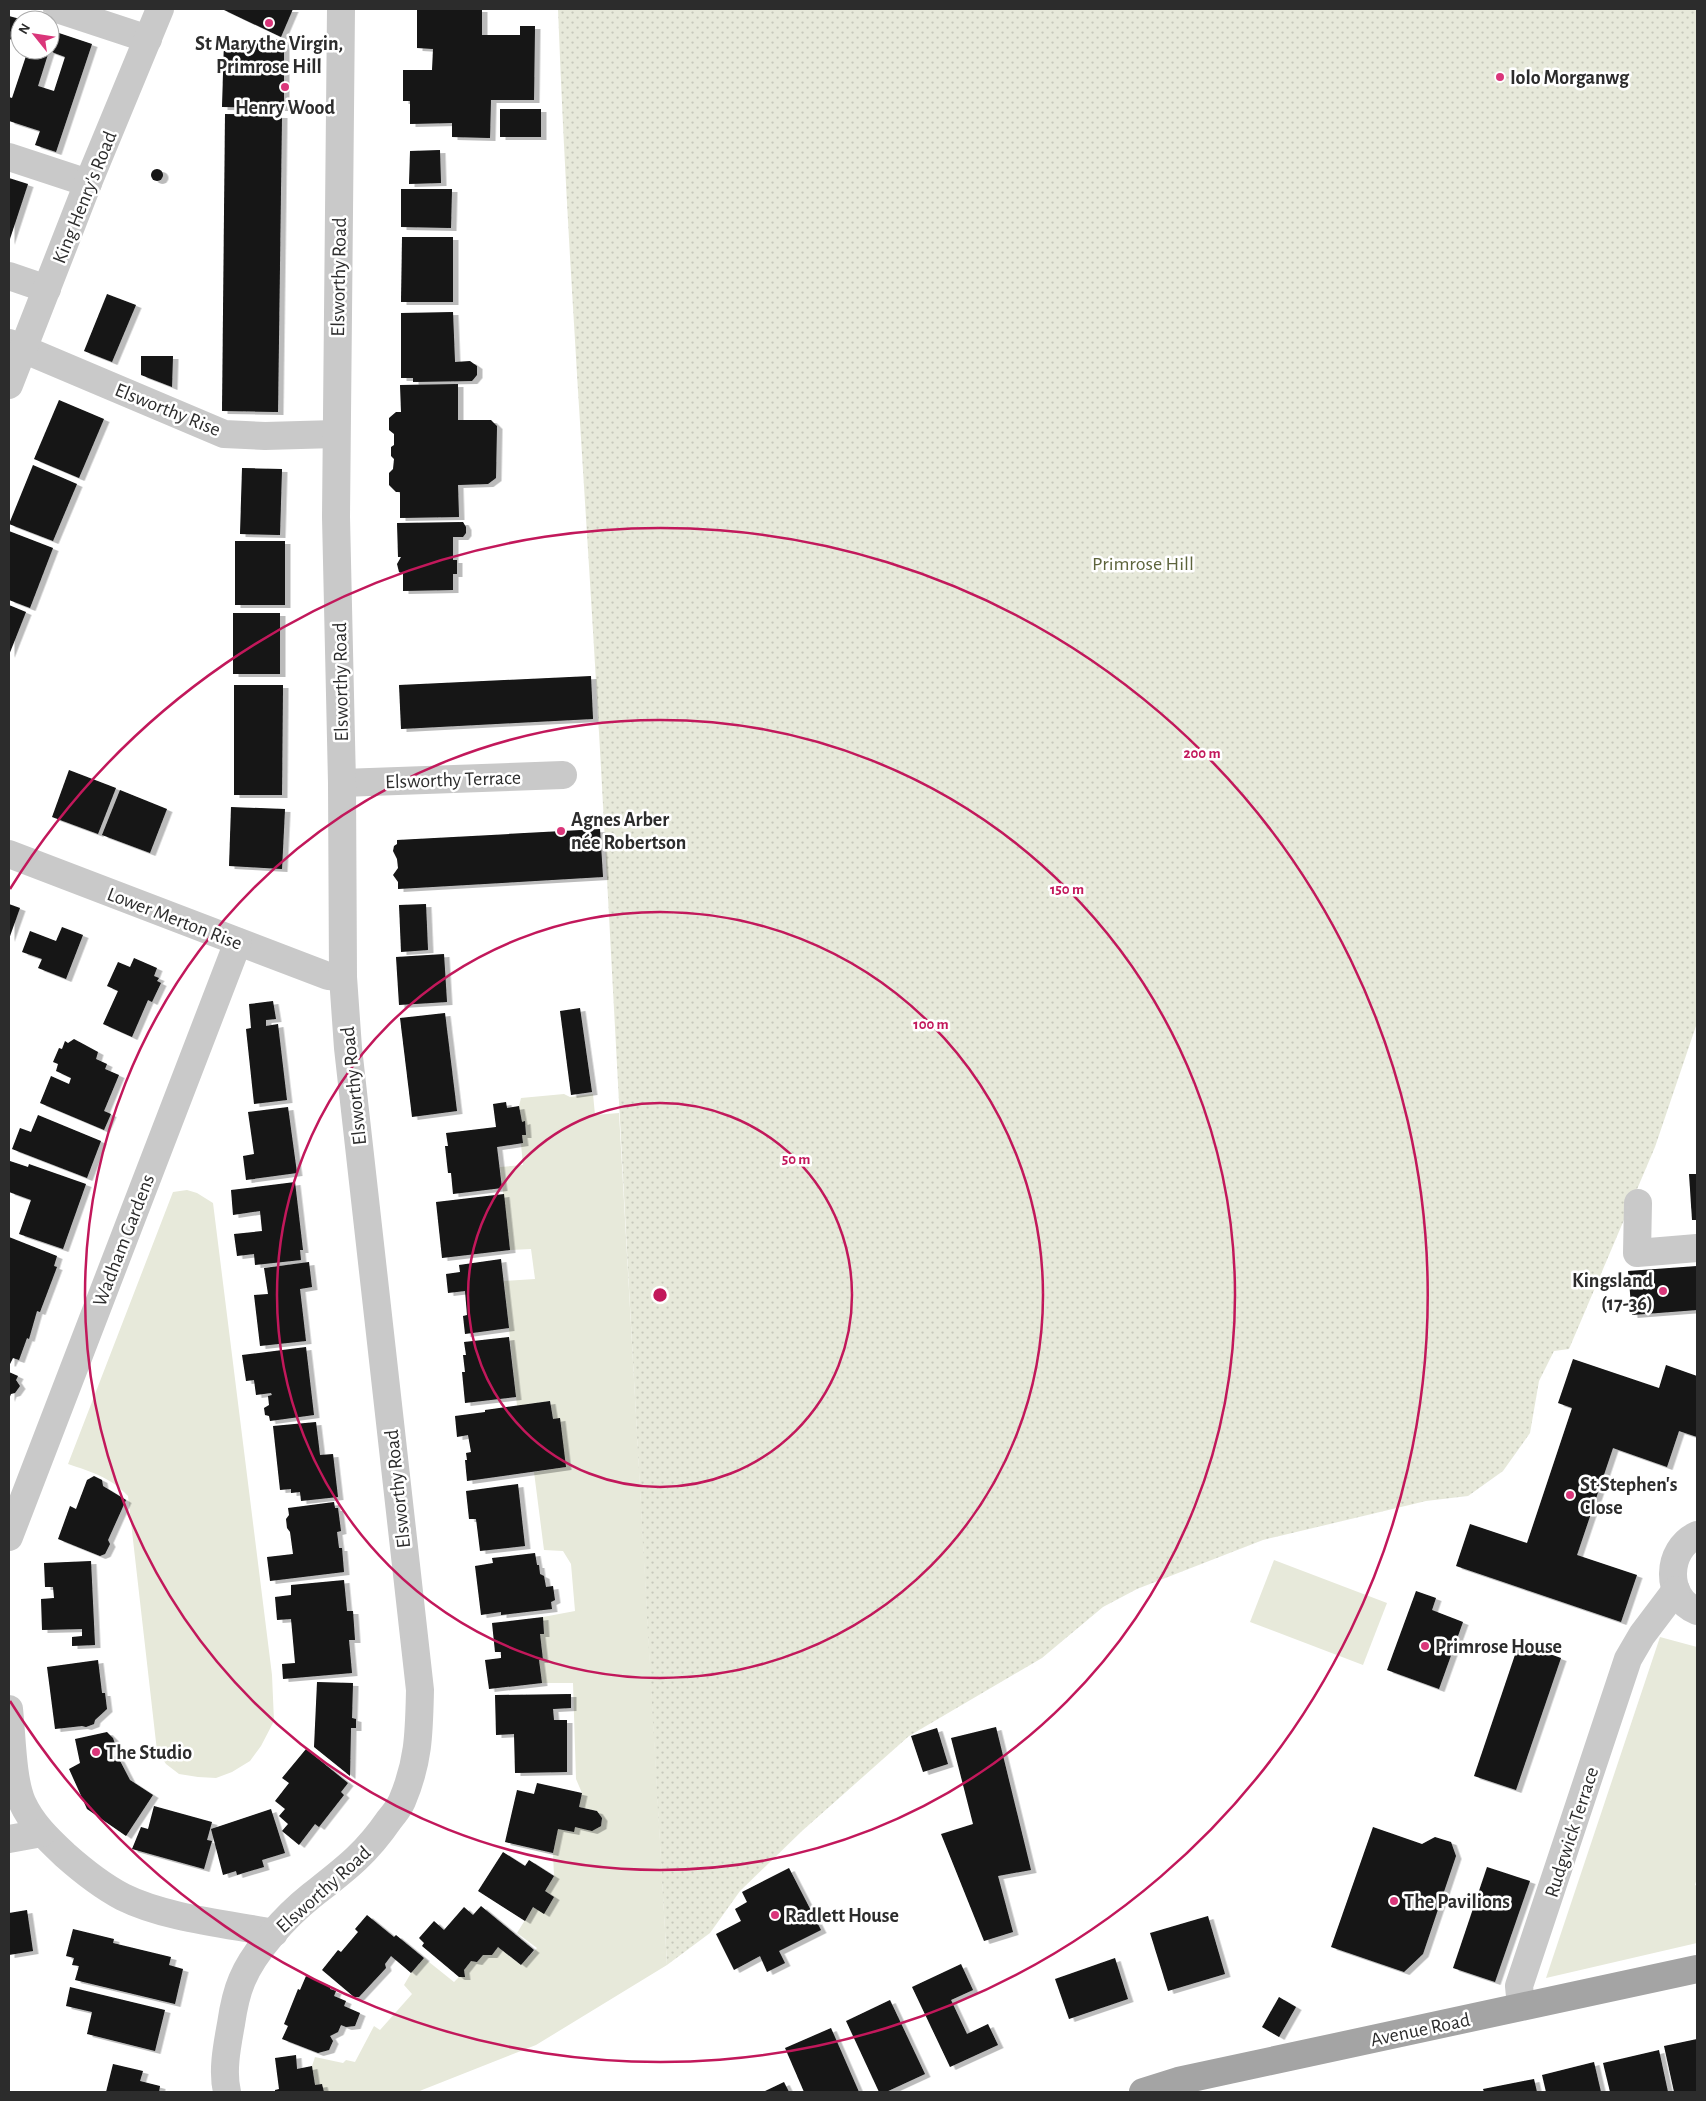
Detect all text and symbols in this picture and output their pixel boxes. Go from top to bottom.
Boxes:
north arrow [10,10,60,60]
marker: St Mary the Virgin, Primrose Hill [263,17,275,29]
text: N [16,21,33,37]
place label: St Mary the Virgin, Primrose Hill [195,34,343,77]
place label: Iolo Morganwg [1510,68,1630,88]
marker: Iolo Morganwg [1494,71,1506,83]
marker: Henry Wood [279,81,291,93]
place label: Henry Wood [235,98,335,118]
street label: King Henry's Road [49,128,121,266]
street label: Elsworthy Road [328,217,350,337]
street label: Elsworthy Rise [112,380,223,440]
park label: Primrose Hill [1092,554,1194,574]
street label: Elsworthy Road [330,622,352,742]
text: 200 m [1183,746,1221,761]
street label: Elsworthy Terrace [385,768,521,792]
place label: Agnes Arber née Robertson [571,810,686,853]
marker: Agnes Arber née Robertson [555,825,567,837]
text: 150 m [1050,882,1084,897]
street label: Lower Merton Rise [104,884,245,954]
text: 100 m [913,1017,949,1032]
street label: Elsworthy Road [338,1026,370,1146]
text: 50 m [782,1152,810,1167]
street label: Wadham Gardens [90,1172,158,1309]
place label: Kingsland (17-36) [1572,1271,1653,1314]
marker: Kingsland (17-36) [1657,1285,1669,1297]
centre of rings [651,1286,669,1304]
street label: Elsworthy Road [382,1429,414,1549]
place label: St Stephen's Close [1580,1475,1678,1518]
marker: St Stephen's Close [1564,1489,1576,1501]
place label: Primrose House [1435,1637,1562,1657]
marker: Primrose House [1419,1640,1431,1652]
place label: The Studio [106,1743,192,1763]
marker: The Studio [90,1746,102,1758]
street label: Rudgwick Terrace [1541,1765,1602,1900]
street label: Elsworthy Road [273,1842,375,1937]
place label: The Pavilions [1404,1892,1510,1912]
marker: The Pavilions [1388,1895,1400,1907]
place label: Radlett House [785,1906,899,1926]
marker: Radlett House [769,1909,781,1921]
street label: Avenue Road [1369,2010,1472,2050]

